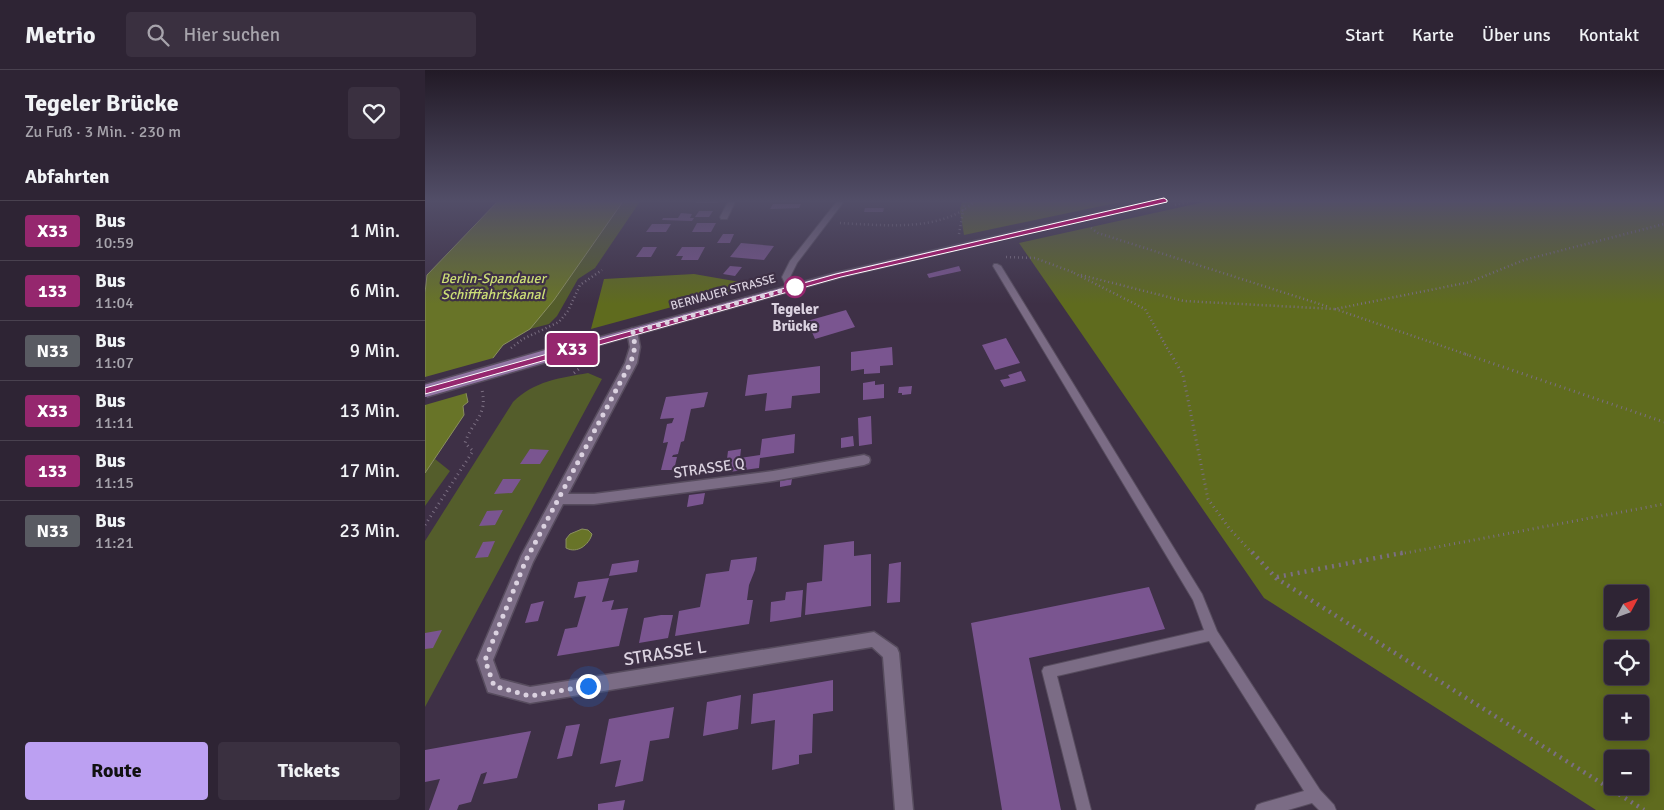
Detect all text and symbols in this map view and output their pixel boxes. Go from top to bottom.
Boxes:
search box [126,12,476,57]
text: Metrio [25,20,96,50]
icon: search [144,21,172,49]
text: Hier suchen [184,23,280,47]
text: Start [1345,24,1384,46]
text: Karte [1412,24,1454,46]
text: Über uns [1482,24,1551,46]
text: Kontakt [1579,24,1639,46]
button: heart [348,87,400,139]
text: Tegeler Brücke [25,88,179,118]
text: Zu Fuß · 3 Min. · 230 m [25,122,181,142]
text: Abfahrten [25,165,109,189]
text: Bus [95,209,126,233]
text: 1 Min. [350,219,400,243]
text: X33 [37,220,68,242]
text: 10:59 [95,233,134,253]
text: Bus [95,269,126,293]
water label: Berlin-Spandauer Schifffahrtskanal [440,270,547,303]
street label: BERNAUER STRASSE [669,271,777,314]
marker: Tegeler Brücke [784,276,806,298]
text: 6 Min. [350,279,400,303]
text: 133 [38,280,67,302]
text: 11:04 [95,293,134,313]
place label: Tegeler Brücke [771,300,819,335]
text: Bus [95,329,126,353]
line badge: X33 [543,333,601,365]
text: X33 [557,338,587,360]
text: 9 Min. [350,339,400,363]
text: N33 [37,340,68,362]
text: 11:07 [95,353,134,373]
text: Bus [95,389,126,413]
text: 13 Min. [339,399,400,423]
text: X33 [37,400,68,422]
text: 11:11 [95,413,134,433]
text: Bus [95,449,126,473]
street label: STRASSE Q [672,454,746,482]
text: 17 Min. [339,459,400,483]
text: 133 [38,460,67,482]
text: 11:15 [95,473,134,493]
text: Bus [95,509,126,533]
text: 23 Min. [339,519,400,543]
text: N33 [37,520,68,542]
text: 11:21 [95,533,134,553]
north arrow [1604,585,1649,630]
map controls [1604,585,1649,795]
street label: STRASSE L [622,636,708,670]
button: locate [1604,640,1649,685]
your location [576,674,601,699]
button: + [1604,695,1649,740]
button: Route [25,742,208,800]
button: Tickets [218,742,400,800]
button: − [1604,750,1649,795]

